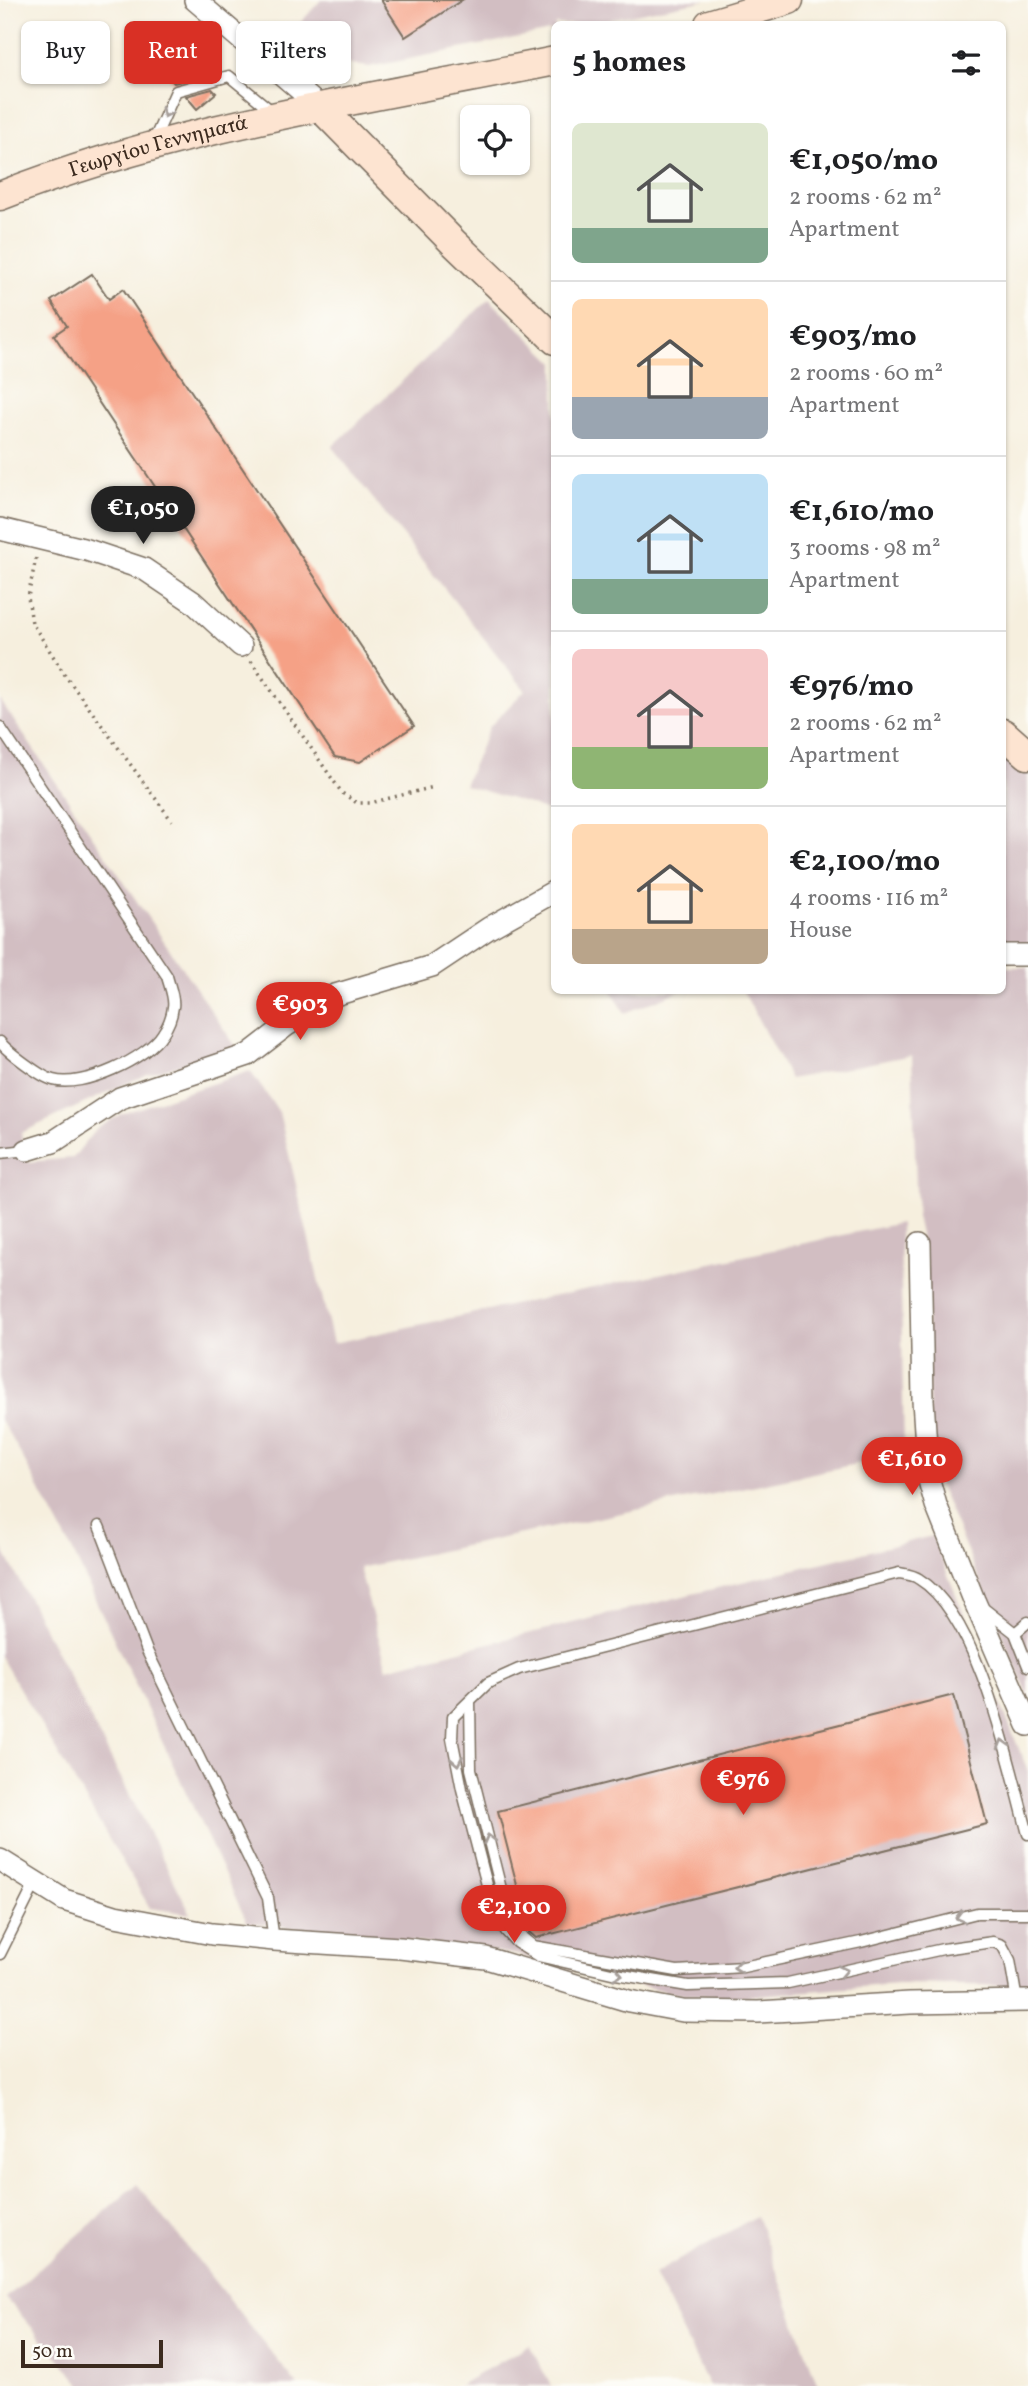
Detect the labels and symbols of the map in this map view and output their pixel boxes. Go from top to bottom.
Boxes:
one-way arrow [160,106,174,118]
street label: Γεωργίου Γεννηματά [65,108,251,185]
pin: €1,050 [86,486,200,546]
pin: €903 [259,982,341,1042]
pin: €1,610 [855,1438,969,1497]
one-way arrow [997,1738,1011,1750]
one-way arrow [448,1755,463,1767]
pin: €976 [702,1758,784,1817]
one-way arrow [482,1833,497,1845]
pin: €2,100 [457,1885,571,1945]
one-way arrow [954,1909,966,1924]
one-way arrow [732,1959,744,1974]
one-way arrow [837,1964,849,1979]
one-way arrow [612,1966,624,1981]
scale bar [21,2337,163,2369]

